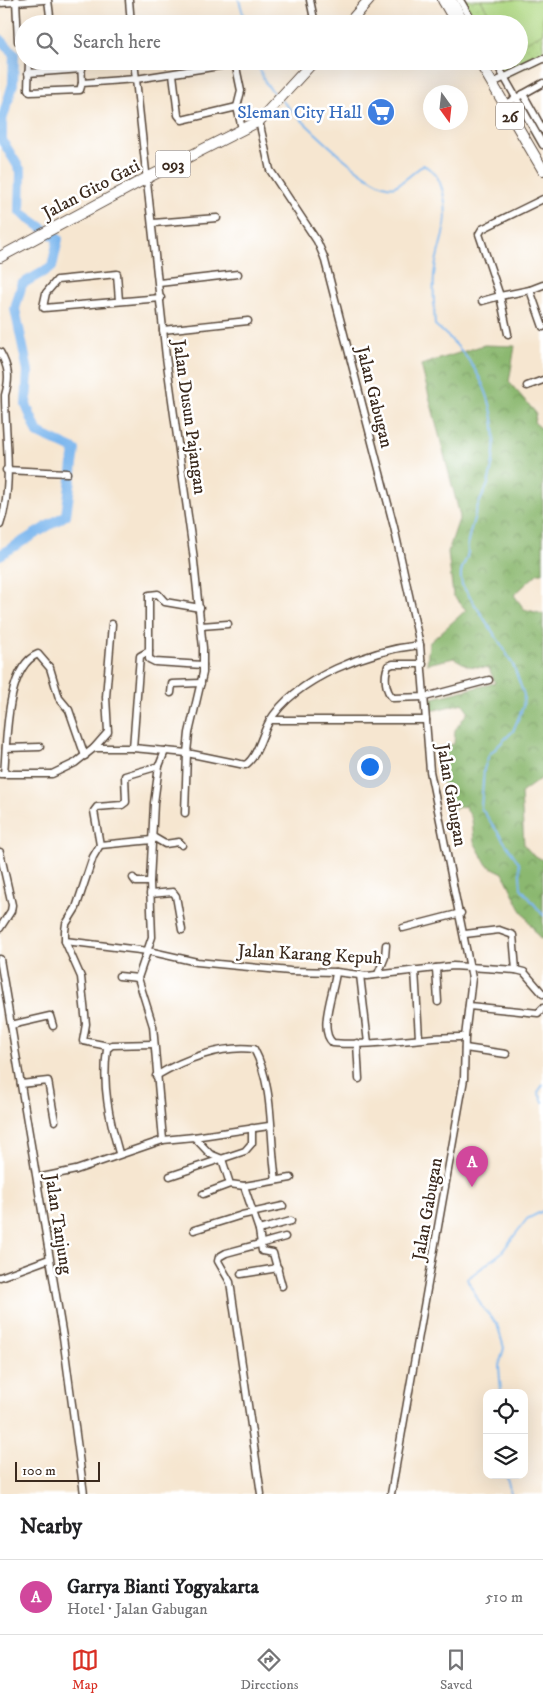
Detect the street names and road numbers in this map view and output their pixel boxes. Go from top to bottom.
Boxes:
road number: 26 [496,102,524,130]
road number: 093 [156,150,190,178]
street label: Jalan Gito Gati [37,155,144,226]
street label: Jalan Dusun Pajangan [167,336,211,497]
street label: Jalan Gabugan [350,342,397,451]
street label: Jalan Gabugan [431,740,471,849]
street label: Jalan Karang Kepuh [235,940,383,970]
street label: Jalan Gabugan [408,1156,448,1264]
street label: Jalan Tanjung [39,1171,77,1276]

